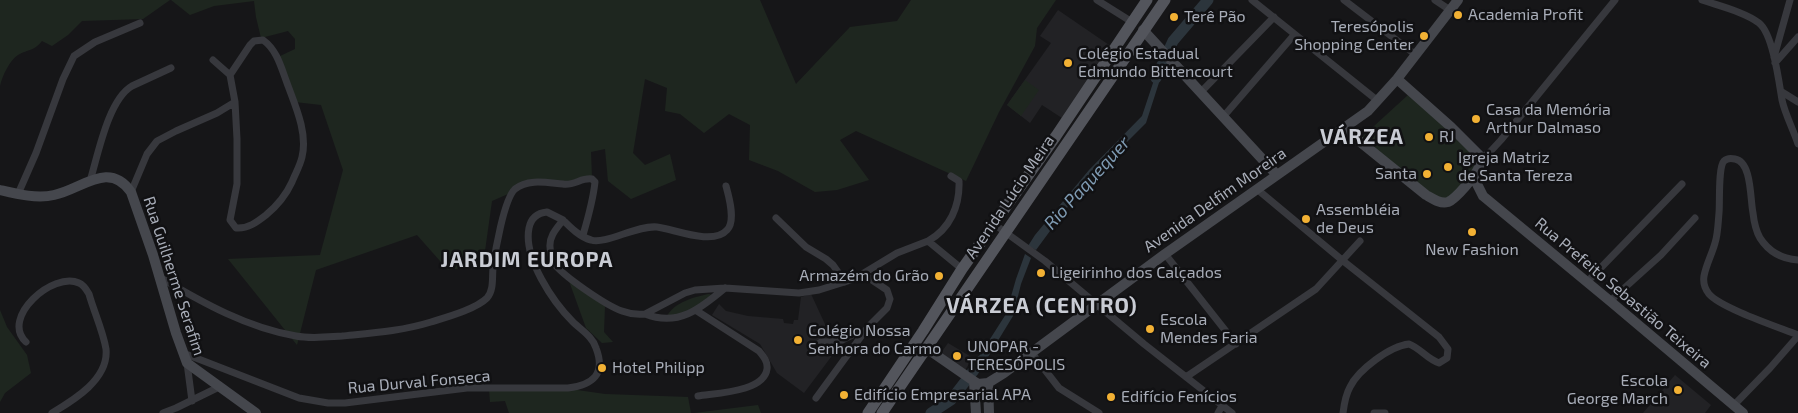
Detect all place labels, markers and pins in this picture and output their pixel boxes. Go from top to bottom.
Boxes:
place label: Academia Profit [1468,5,1583,25]
place label: Terê Pão [1184,7,1246,27]
marker: Academia Profit [1452,9,1464,21]
marker: Terê Pão [1168,11,1180,23]
place label: Teresópolis Shopping Center [1294,17,1414,55]
marker: Teresópolis Shopping Center [1418,30,1430,42]
place label: Colégio Estadual Edmundo Bittencourt [1078,44,1233,82]
marker: Colégio Estadual Edmundo Bittencourt [1062,57,1074,69]
place label: Casa da Memória Arthur Dalmaso [1486,100,1611,138]
marker: Casa da Memória Arthur Dalmaso [1470,113,1482,125]
place label: RJ [1439,127,1454,147]
marker: RJ [1423,131,1435,143]
place label: Igreja Matriz de Santa Tereza [1458,148,1573,186]
marker: Igreja Matriz de Santa Tereza [1442,161,1454,173]
place label: Santa [1375,164,1417,184]
marker: Santa [1421,168,1433,180]
place label: Assembléia de Deus [1316,200,1400,238]
marker: Assembléia de Deus [1300,213,1312,225]
marker: New Fashion [1466,226,1478,238]
place label: New Fashion [1425,240,1519,260]
place label: Ligeirinho dos Calçados [1051,263,1222,283]
place label: Armazém do Grão [799,266,929,286]
marker: Ligeirinho dos Calçados [1035,267,1047,279]
marker: Armazém do Grão [933,270,945,282]
place label: Escola Mendes Faria [1160,310,1258,348]
place label: Colégio Nossa Senhora do Carmo [808,321,941,359]
marker: Escola Mendes Faria [1144,323,1156,335]
marker: Colégio Nossa Senhora do Carmo [792,334,804,346]
place label: UNOPAR - TERESÓPOLIS [967,337,1065,375]
marker: UNOPAR - TERESÓPOLIS [951,350,963,362]
place label: Hotel Philipp [612,358,705,378]
marker: Hotel Philipp [596,362,608,374]
place label: Escola George March [1567,371,1668,409]
marker: Escola George March [1672,384,1684,396]
place label: Edifício Empresarial APA [854,385,1031,405]
place label: Edifício Fenícios [1121,387,1237,407]
marker: Edifício Empresarial APA [838,389,850,401]
marker: Edifício Fenícios [1105,391,1117,403]

